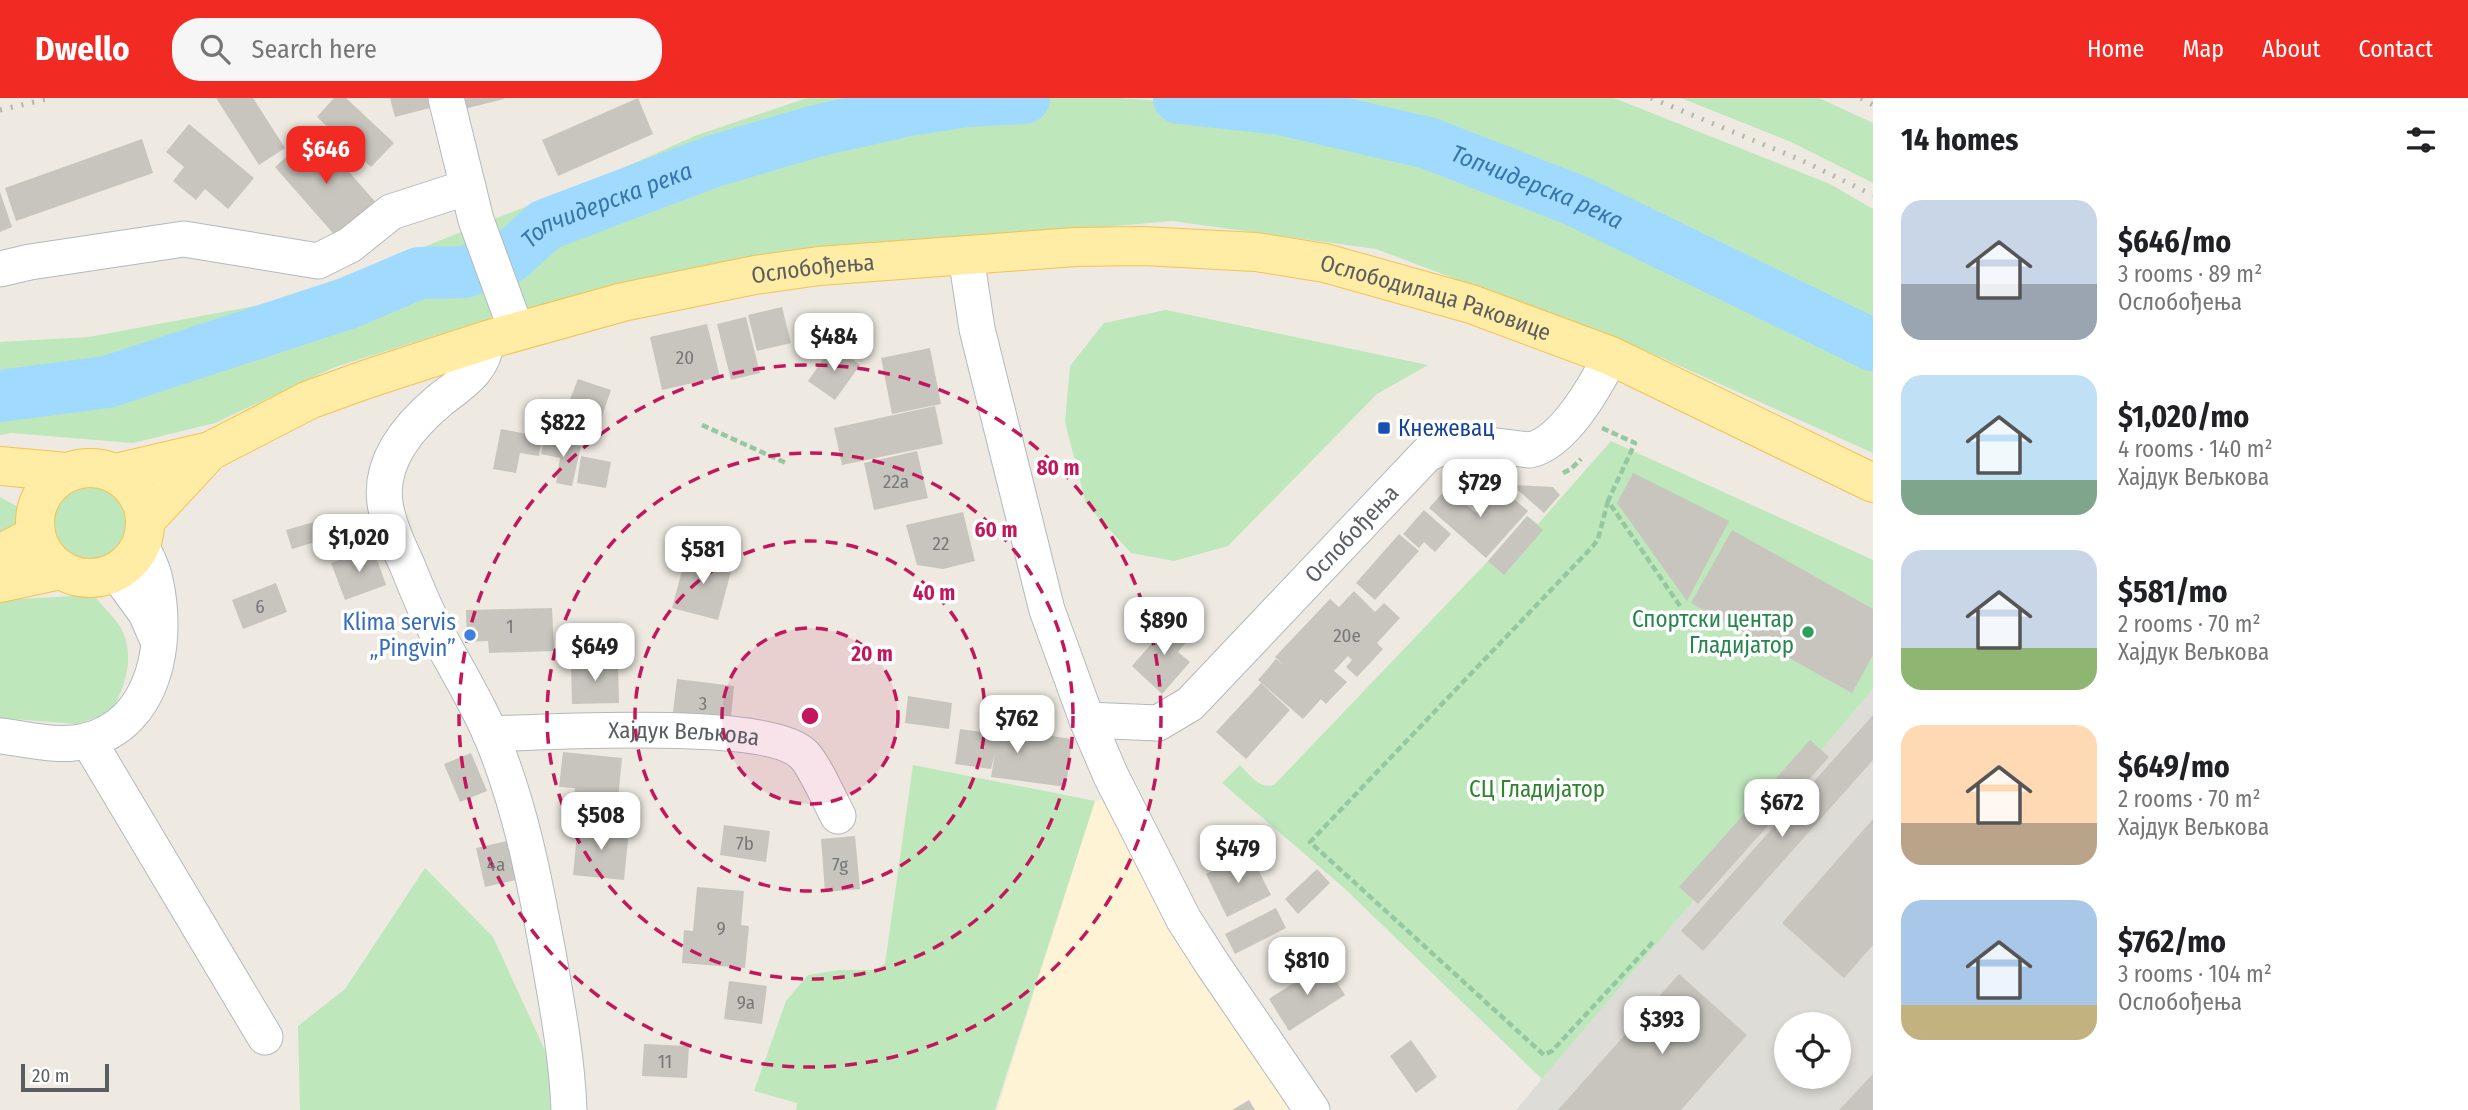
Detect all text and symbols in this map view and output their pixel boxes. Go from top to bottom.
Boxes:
search box [172,18,662,81]
text: Dwello [35,29,130,69]
icon: search [196,30,234,68]
text: Search here [252,34,377,65]
text: Home [2087,35,2144,63]
text: Map [2182,35,2224,63]
text: About [2262,35,2320,63]
text: Contact [2358,35,2433,63]
icon: filters [2402,121,2440,159]
text: 14 homes [1901,122,2018,158]
pin: $646 [285,126,367,186]
text: $646 [302,135,350,163]
water label: Топчидерска река [1447,139,1627,235]
water label: Топчидерска река [516,157,696,254]
text: $646/mo [2118,224,2231,260]
icon: home [1957,228,2041,312]
street label: Ослобођења [749,248,876,289]
street label: Ослободилаца Раковице [1317,248,1555,346]
text: 3 rooms · 89 m² [2118,260,2262,288]
text: Ослобођења [2118,288,2242,316]
pin: $484 [793,314,875,373]
text: $484 [810,322,858,350]
house number: 20 [676,346,694,369]
text: $1,020/mo [2118,399,2249,435]
pin: $822 [522,400,604,459]
icon: home [1957,403,2041,487]
text: $822 [541,408,585,436]
place label: Кнежевац [1398,414,1494,442]
marker: Кнежевац [1376,420,1392,436]
text: 4 rooms · 140 m² [2118,435,2273,463]
text: 80 m [1037,455,1079,481]
pin: $729 [1439,460,1521,519]
text: Хајдук Вељкова [2118,463,2269,491]
text: $729 [1458,468,1502,496]
house number: 22a [883,470,909,493]
street label: Ослобођења [1299,479,1404,588]
pin: $1,020 [302,514,416,574]
text: 60 m [975,517,1017,543]
text: $1,020 [329,523,389,551]
pin: $581 [662,526,744,586]
house number: 22 [933,532,949,555]
text: $581 [681,535,725,563]
text: $581/mo [2118,574,2228,610]
icon: home [1957,578,2041,662]
text: 40 m [913,580,955,606]
house number: 6 [255,595,265,618]
pin: $890 [1123,598,1205,657]
place label: Спортски центар Гладијатор [1632,605,1794,659]
text: $890 [1140,606,1188,634]
place label: Klima servis „Pingvin” [343,608,456,662]
text: 2 rooms · 70 m² [2118,610,2261,638]
house number: 1 [506,615,514,638]
pin: $649 [554,624,636,683]
house number: 20e [1333,624,1361,647]
marker: Спортски центар Гладијатор [1800,624,1816,640]
marker: Klima servis „Pingvin” [462,627,478,643]
text: $649 [572,632,618,660]
text: Хајдук Вељкова [2118,638,2269,666]
text: 20 m [850,641,893,667]
house number: 3 [699,692,707,715]
pin: $762 [976,696,1058,755]
centre of rings [798,704,822,728]
text: $762 [996,704,1038,732]
street label: Хајдук Вељкова [608,716,762,752]
text: $649/mo [2118,749,2230,785]
icon: home [1957,753,2041,837]
park label: СЦ Гладијатор [1469,775,1605,803]
pin: $672 [1741,780,1823,839]
text: 2 rooms · 70 m² [2118,785,2261,813]
text: $672 [1760,788,1804,816]
pin: $508 [560,792,642,852]
text: $508 [577,801,625,829]
text: Хајдук Вељкова [2118,813,2269,841]
pin: $479 [1197,826,1279,885]
house number: 7b [736,832,754,855]
text: $479 [1216,834,1260,862]
house number: 4a [487,853,505,876]
house number: 7g [832,853,848,876]
house number: 9 [716,917,726,940]
text: $762/mo [2118,924,2226,960]
icon: home [1957,928,2041,1012]
pin: $810 [1266,937,1348,997]
text: $810 [1284,946,1330,974]
text: 3 rooms · 104 m² [2118,960,2272,988]
text: Ослобођења [2118,988,2242,1016]
house number: 9a [737,991,755,1014]
pin: $393 [1621,996,1703,1056]
text: $393 [1640,1005,1684,1033]
map controls [1774,1012,1851,1089]
button: locate [1774,1012,1851,1089]
house number: 11 [658,1050,672,1073]
scale bar [21,1061,108,1093]
text: 20 m [32,1064,69,1087]

